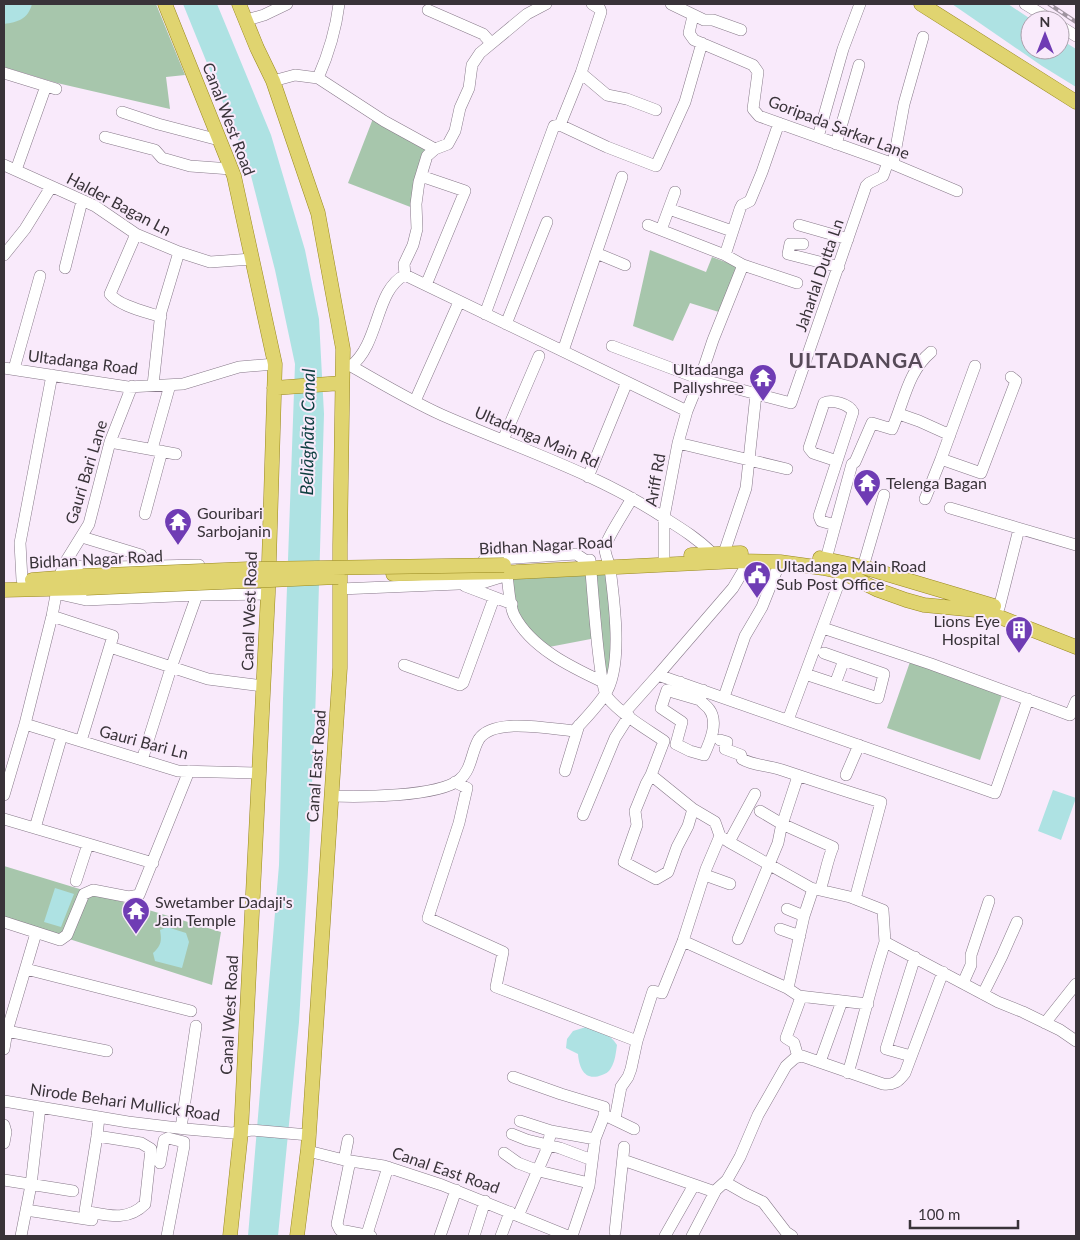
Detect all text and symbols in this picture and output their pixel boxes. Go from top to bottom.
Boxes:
north arrow [1020,10,1070,60]
text: N [1040,13,1050,30]
street label: Canal West Road [199,60,260,178]
street label: Goripada Sarkar Lane [766,91,913,162]
street label: Halder Bagan Ln [64,168,175,239]
street label: Jaharlal Dutta Ln [790,216,847,334]
street label: Ultadanga Road [27,345,139,378]
district label: ULTADANGA [788,347,924,372]
place label: Ultadanga Pallyshree [673,359,744,396]
temple icon: Ultadanga Pallyshree [748,363,778,402]
water label: Beliāghāta Canal [295,368,319,496]
street label: Ultadanga Main Rd [472,402,602,471]
street label: Gauri Bari Lane [61,418,110,526]
street label: Ariff Rd [641,452,669,508]
temple icon: Telenga Bagan [852,468,882,507]
place label: Telenga Bagan [886,473,987,492]
place label: Gouribari Sarbojanin [197,503,271,540]
temple icon: Gouribari Sarbojanin [163,507,193,546]
street label: Bidhan Nagar Road [478,532,613,557]
street label: Bidhan Nagar Road [28,546,163,571]
street label: Canal West Road [237,551,260,671]
place label: Ultadanga Main Road Sub Post Office [776,556,926,593]
public building icon: Ultadanga Main Road Sub Post Office [742,560,772,599]
place label: Lions Eye Hospital [934,611,1000,648]
building icon: Lions Eye Hospital [1004,615,1034,654]
street label: Canal East Road [302,709,329,823]
street label: Gauri Bari Ln [98,721,191,763]
place label: Swetamber Dadaji's Jain Temple [155,892,293,929]
temple icon: Swetamber Dadaji's Jain Temple [121,896,151,935]
street label: Canal West Road [216,955,241,1075]
street label: Nirode Behari Mullick Road [29,1079,221,1124]
street label: Canal East Road [390,1142,503,1197]
scale bar [910,1198,1018,1230]
text: 100 m [918,1205,960,1223]

